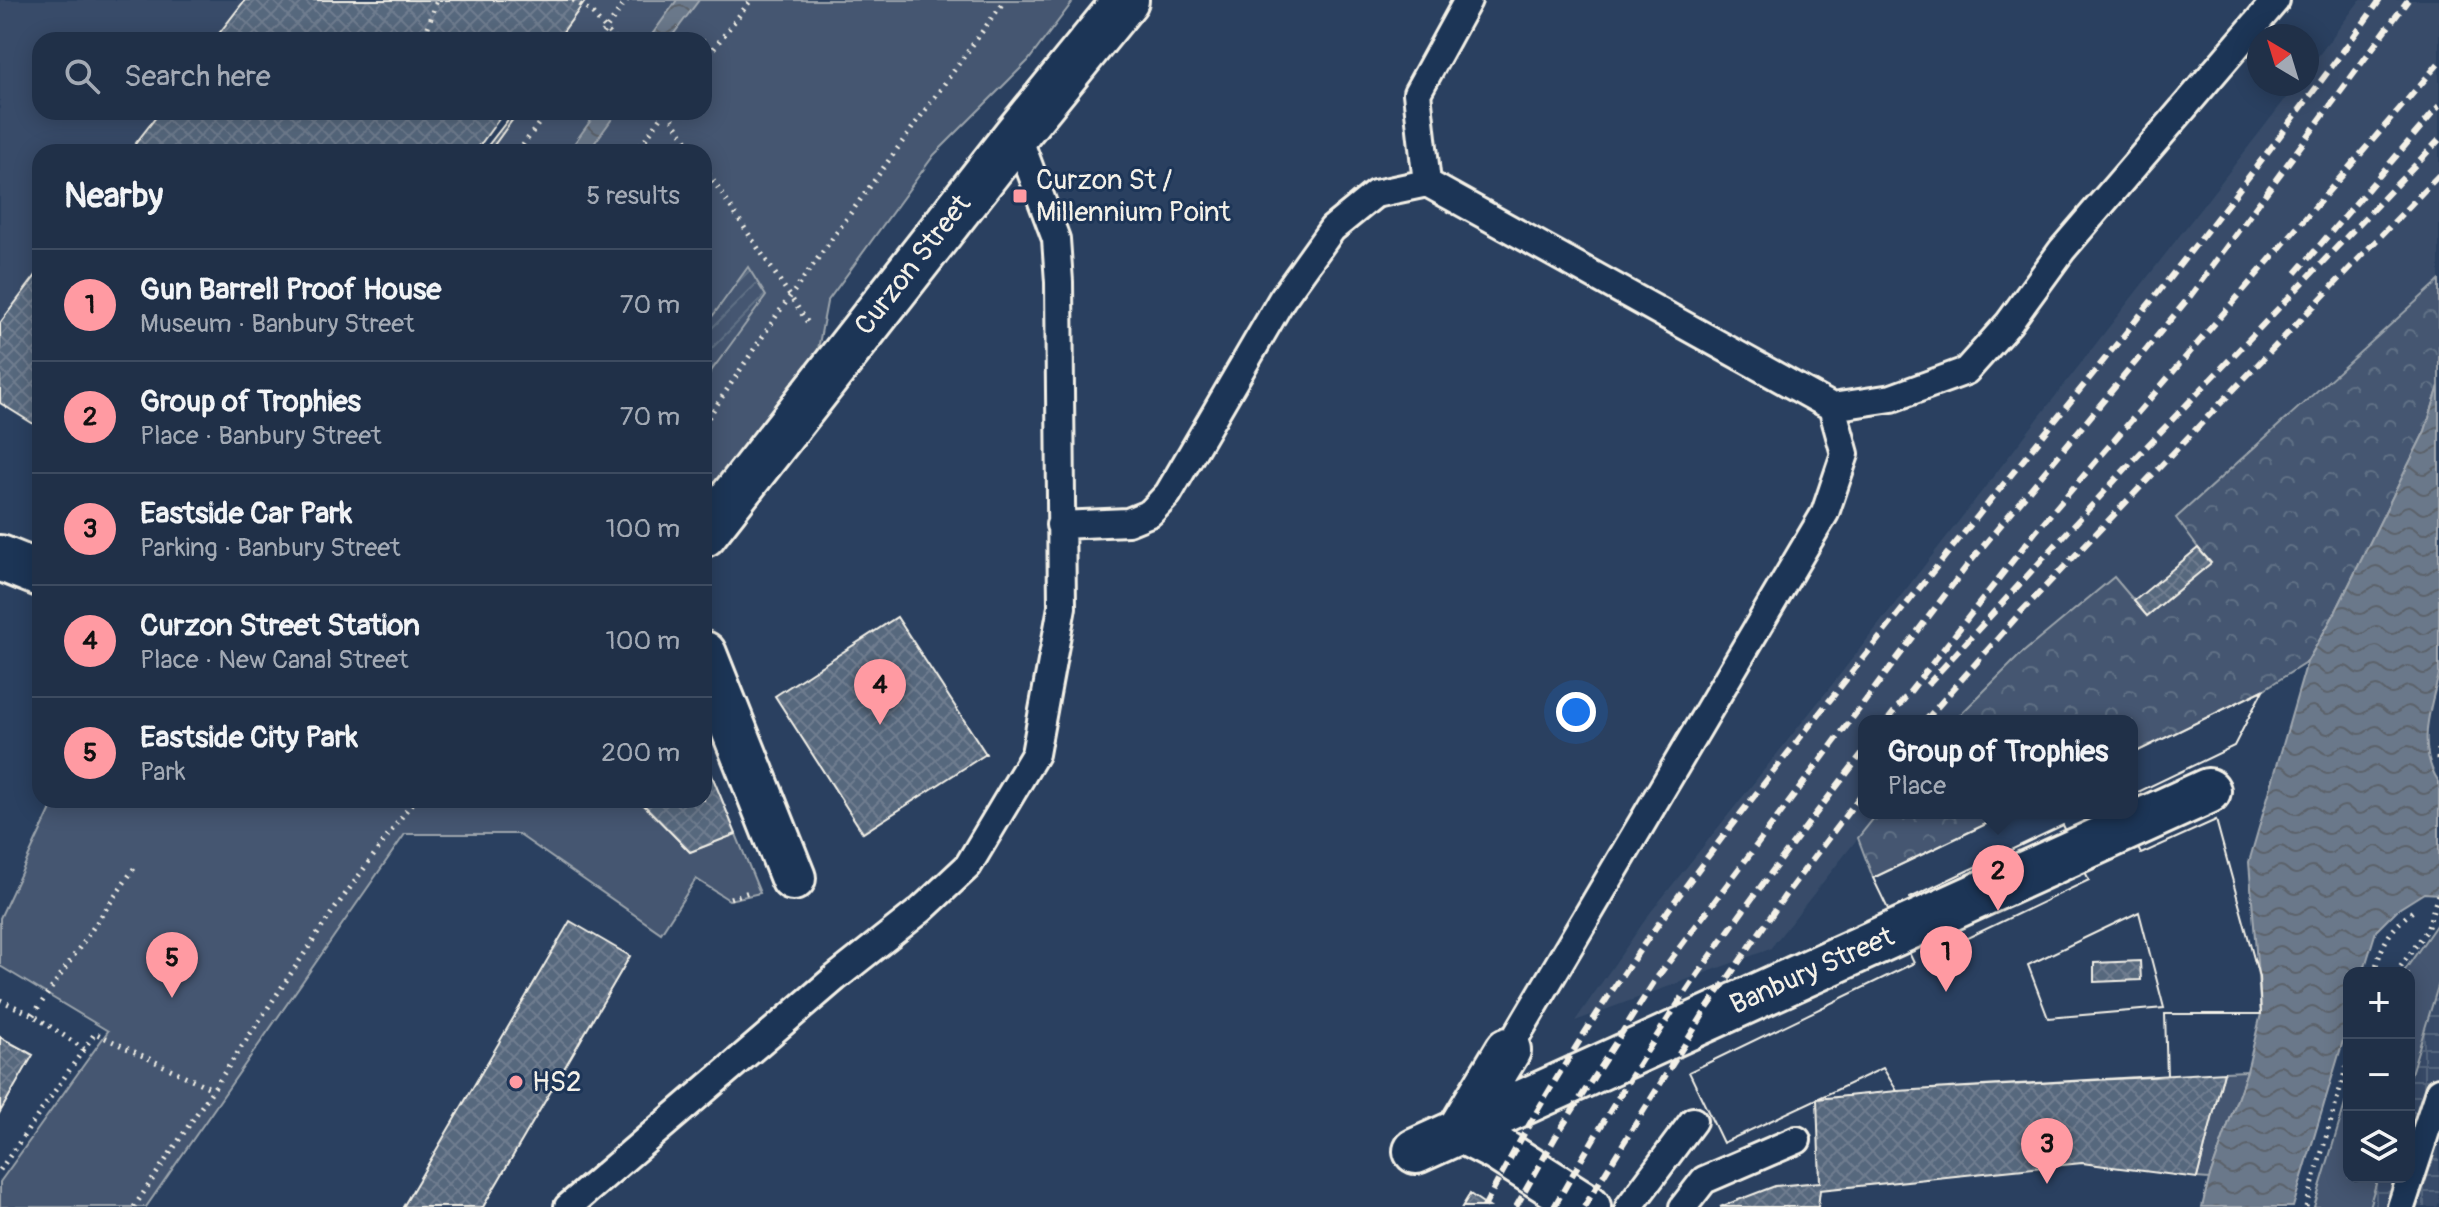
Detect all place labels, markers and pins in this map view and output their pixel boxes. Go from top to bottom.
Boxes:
place label: Curzon St / Millennium Point [1036,163,1231,230]
marker: Curzon St / Millennium Point [1011,187,1029,205]
pin: 4 [854,659,906,725]
pin: 2 [1972,845,2024,911]
pin: 1 [1920,926,1972,992]
pin: 5 [146,932,198,998]
place label: HS2 [532,1065,582,1100]
marker: HS2 [507,1073,525,1091]
pin: 3 [2021,1118,2073,1184]

